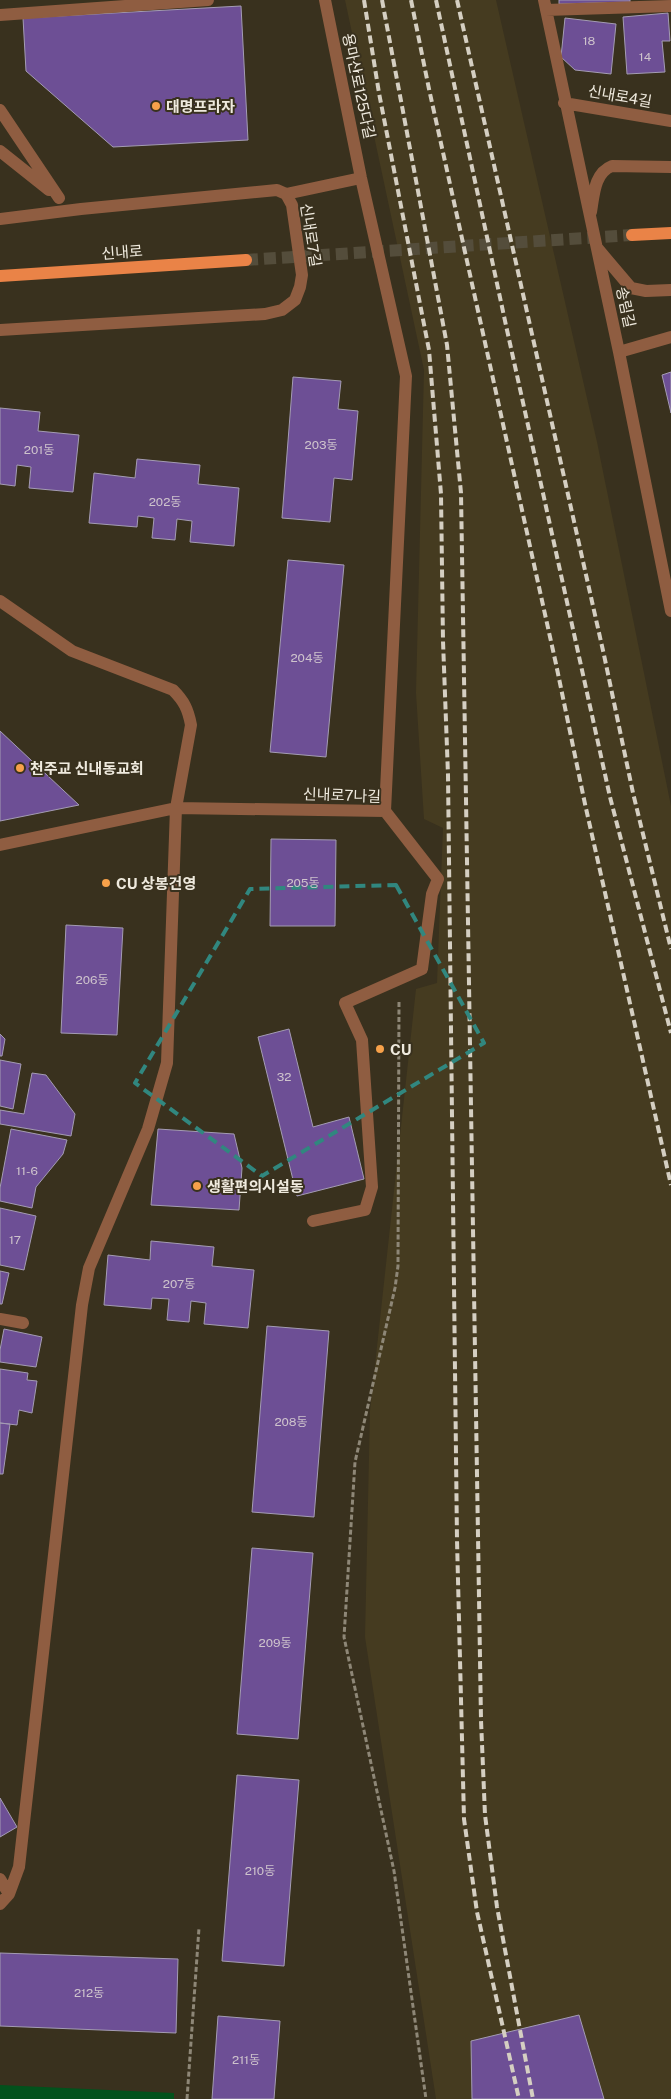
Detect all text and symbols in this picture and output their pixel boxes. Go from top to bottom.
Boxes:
street label: 용마산로125다길 [340,32,378,140]
house number: 18 [583,34,596,48]
house number: 14 [639,50,652,64]
street label: 신내로4길 [587,82,653,110]
place label: 대명프라자 [166,98,235,115]
marker: 대명프라자 [150,100,162,112]
street label: 신내로7길 [298,202,324,268]
street label: 신내로 [101,242,143,262]
street label: 송림길 [613,285,639,329]
house number: 203동 [304,438,338,452]
house number: 201동 [24,443,54,457]
house number: 202동 [149,495,181,509]
house number: 204동 [290,651,324,665]
place label: 천주교 신내동교회 [30,760,144,777]
marker: 천주교 신내동교회 [14,762,26,774]
street label: 신내로7나길 [303,785,381,805]
place label: CU 상봉건영 [116,875,196,892]
house number: 205동 [286,876,320,890]
marker: CU 상봉건영 [100,877,112,889]
house number: 206동 [76,973,108,987]
place label: CU [390,1041,412,1058]
marker: CU [374,1043,386,1055]
house number: 32 [277,1070,291,1084]
house number: 11-6 [16,1164,38,1178]
place label: 생활편의시설동 [207,1178,304,1195]
marker: 생활편의시설동 [191,1180,203,1192]
house number: 17 [9,1233,21,1247]
house number: 207동 [163,1277,195,1291]
house number: 208동 [274,1415,308,1429]
house number: 209동 [259,1636,291,1650]
house number: 210동 [245,1864,275,1878]
house number: 212동 [74,1986,104,2000]
house number: 211동 [232,2053,260,2067]

